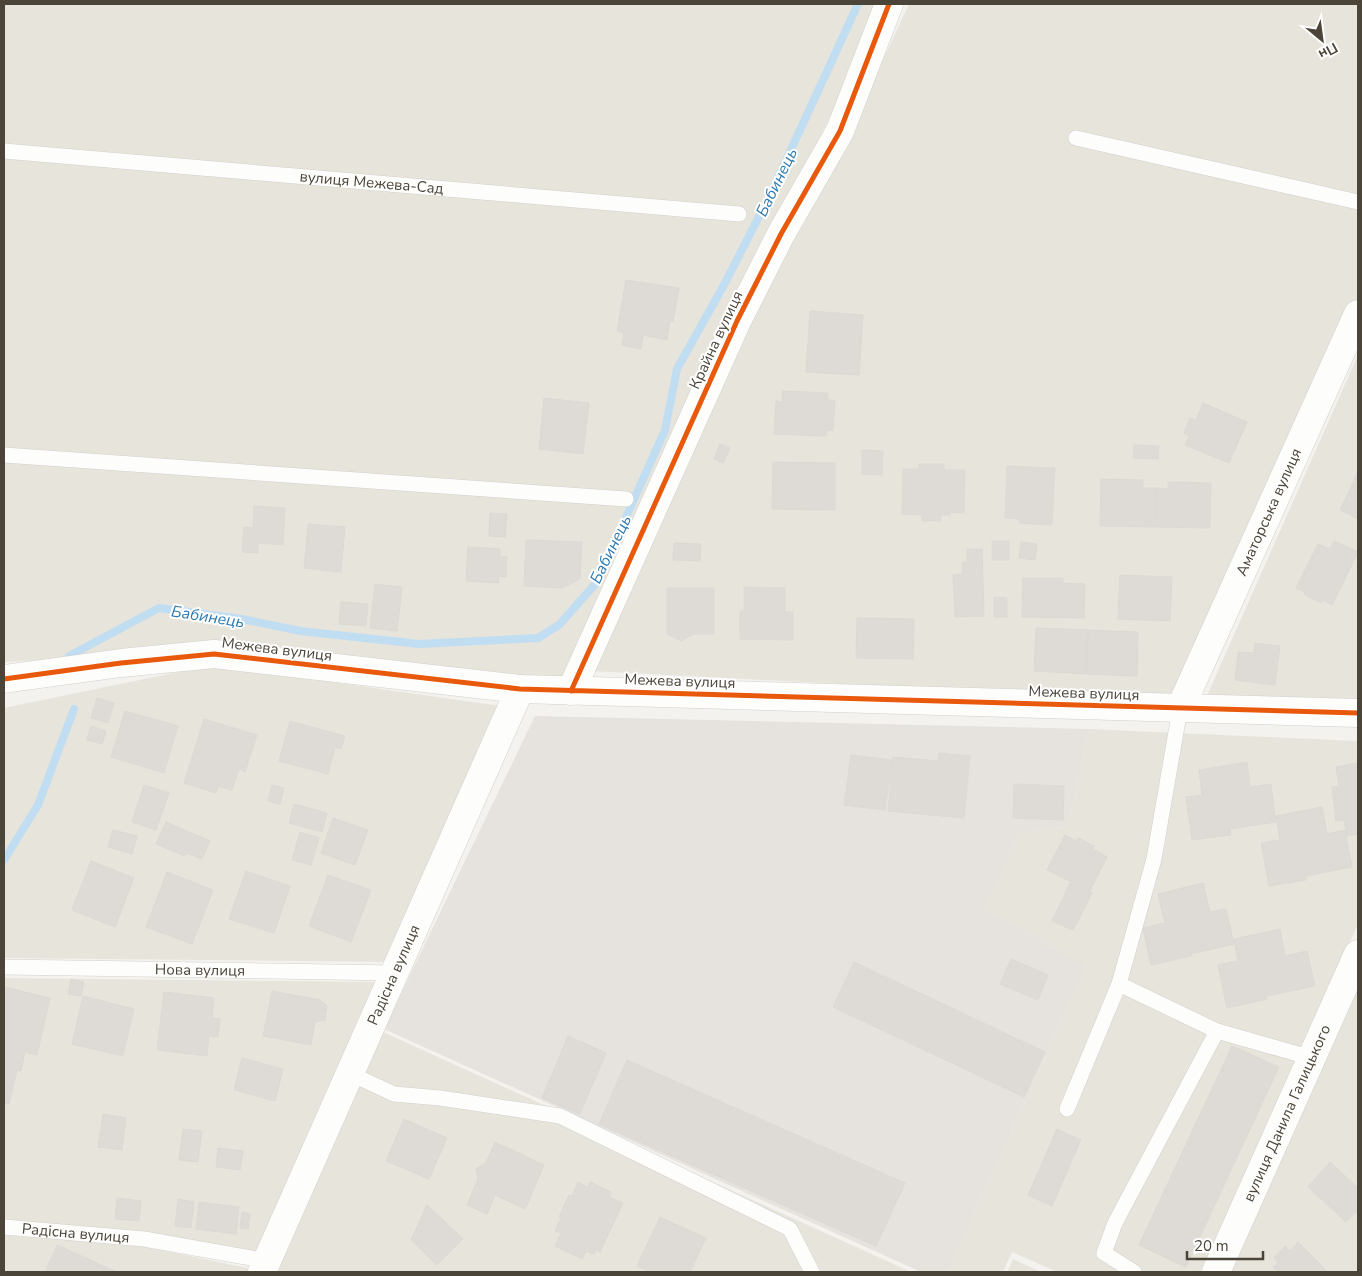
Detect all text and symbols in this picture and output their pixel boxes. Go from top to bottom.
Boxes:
north arrow [1297,15,1347,65]
text: Пн [1315,38,1341,64]
water label: Бабинець [751,144,803,220]
street label: вулиця Межева-Сад [299,166,445,199]
street label: Крайна вулиця [685,288,747,392]
street label: Аматорська вулиця [1231,445,1306,579]
water label: Бабинець [585,511,637,587]
water label: Бабинець [170,600,246,634]
street label: Межева вулиця [221,632,333,666]
street label: Межева вулиця [624,669,736,693]
street label: Межева вулиця [1028,681,1140,705]
street label: Радісна вулиця [363,921,425,1028]
street label: Нова вулиця [155,959,245,981]
street label: вулиця Данила Галицького [1239,1021,1335,1205]
street label: Радісна вулиця [21,1219,130,1248]
scale bar [1187,1228,1263,1260]
text: 20 m [1194,1236,1229,1256]

